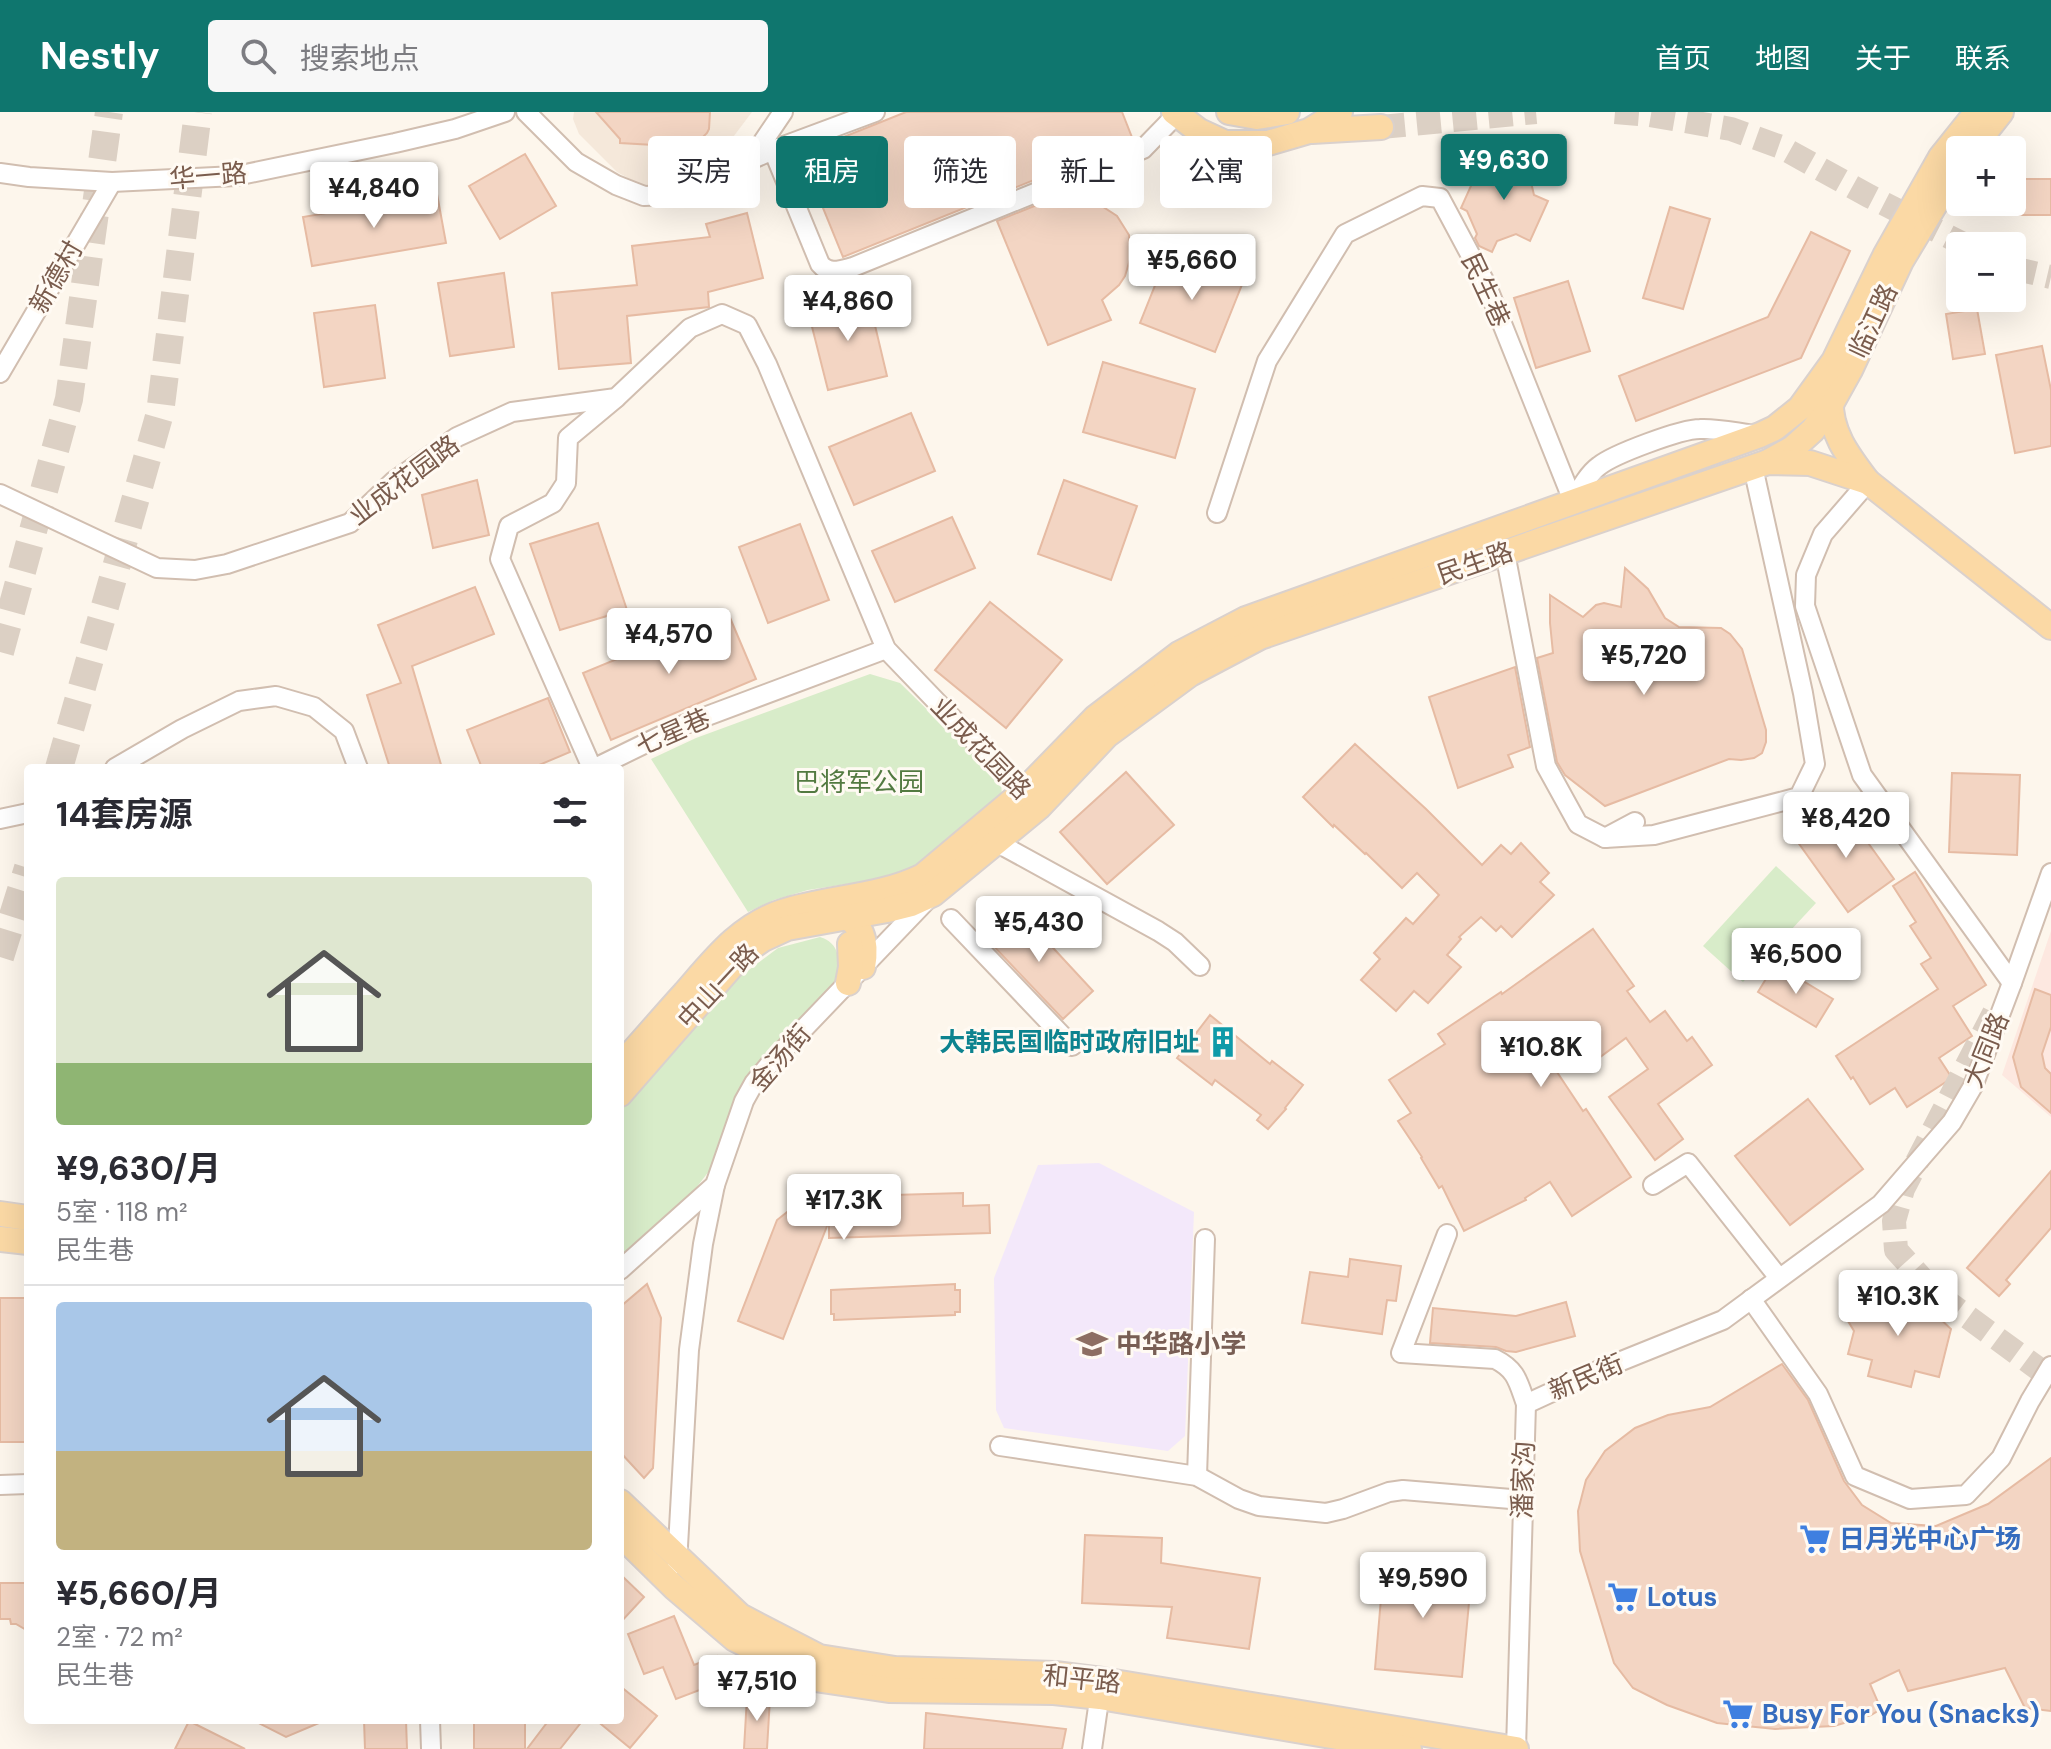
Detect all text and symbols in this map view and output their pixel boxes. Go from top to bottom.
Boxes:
search box [208,20,768,92]
text: Nestly [40,31,160,81]
icon: search [236,34,280,78]
text: 搜索地点 [300,39,420,78]
text: 首页 [1655,40,1711,77]
text: 地图 [1755,40,1811,77]
text: 关于 [1855,40,1911,77]
text: 联系 [1955,40,2011,77]
pin: ¥9,630 [1439,134,1569,202]
chip: 买房 [648,136,760,208]
chip: 租房 [776,136,888,208]
chip: 筛选 [904,136,1016,208]
chip: 新上 [1032,136,1144,208]
chip: 公寓 [1160,136,1272,208]
map controls [1946,136,2026,312]
button: + [1946,136,2026,216]
text: ¥9,630 [1459,143,1549,177]
street label: 华一路 [168,156,248,196]
pin: ¥4,840 [309,162,439,230]
text: ¥4,840 [328,171,420,205]
button: − [1946,232,2026,312]
pin: ¥5,660 [1127,234,1257,302]
street label: 新德村 [22,235,90,319]
text: ¥5,660 [1147,243,1237,277]
street label: 民生巷 [1454,247,1518,333]
pin: ¥4,860 [783,275,913,343]
street label: 临江路 [1841,278,1905,364]
text: ¥4,860 [802,284,894,318]
street label: 业成花园路 [342,427,466,533]
street label: 民生路 [1433,534,1517,592]
pin: ¥4,570 [604,608,734,676]
text: ¥4,570 [625,617,713,651]
pin: ¥5,720 [1579,629,1709,697]
text: ¥5,720 [1601,638,1687,672]
street label: 业成花园路 [924,689,1038,807]
street label: 七星巷 [630,701,716,763]
park label: 巴将军公园 [794,765,924,799]
icon: filters [548,790,592,834]
text: 14套房源 [56,792,192,837]
pin: ¥8,420 [1781,792,1911,860]
text: ¥8,420 [1801,801,1891,835]
pin: ¥5,430 [974,896,1104,964]
text: ¥5,430 [994,905,1084,939]
pin: ¥6,500 [1731,928,1861,996]
icon: home [252,929,396,1073]
street label: 中山一路 [670,936,766,1036]
text: ¥6,500 [1750,937,1842,971]
street label: 大同路 [1956,1007,2016,1093]
street label: 金汤街 [742,1017,818,1099]
pin: ¥10.8K [1476,1021,1606,1089]
place label: 大韩民国临时政府旧址 [939,1025,1199,1059]
building icon: 大韩民国临时政府旧址 [1206,1025,1240,1059]
text: ¥10.8K [1499,1030,1583,1064]
text: ¥9,630/月 [56,1146,221,1191]
pin: ¥17.3K [779,1174,909,1242]
text: ¥17.3K [805,1183,883,1217]
text: 5室 · 118 m² [56,1195,188,1229]
text: 民生巷 [56,1233,134,1267]
pin: ¥10.3K [1833,1270,1963,1338]
text: ¥10.3K [1857,1279,1939,1313]
school or university icon: 中华路小学 [1075,1327,1109,1361]
place label: 中华路小学 [1116,1327,1246,1361]
street label: 新民街 [1543,1346,1629,1408]
icon: home [252,1354,396,1498]
street label: 潘家沟 [1505,1440,1541,1520]
supermarket icon: 日月光中心广场 [1798,1522,1832,1556]
place label: 日月光中心广场 [1839,1522,2021,1556]
pin: ¥9,590 [1358,1552,1488,1620]
text: ¥9,590 [1378,1561,1468,1595]
text: ¥5,660/月 [56,1571,222,1616]
supermarket icon: Lotus [1606,1580,1640,1614]
place label: Lotus [1647,1580,1717,1614]
text: 2室 · 72 m² [56,1620,183,1654]
pin: ¥7,510 [692,1655,822,1723]
text: 民生巷 [56,1658,134,1692]
street label: 和平路 [1041,1658,1123,1700]
text: ¥7,510 [717,1664,797,1698]
supermarket icon: Busy For You (Snacks) [1721,1697,1755,1731]
place label: Busy For You (Snacks) [1762,1697,2040,1731]

